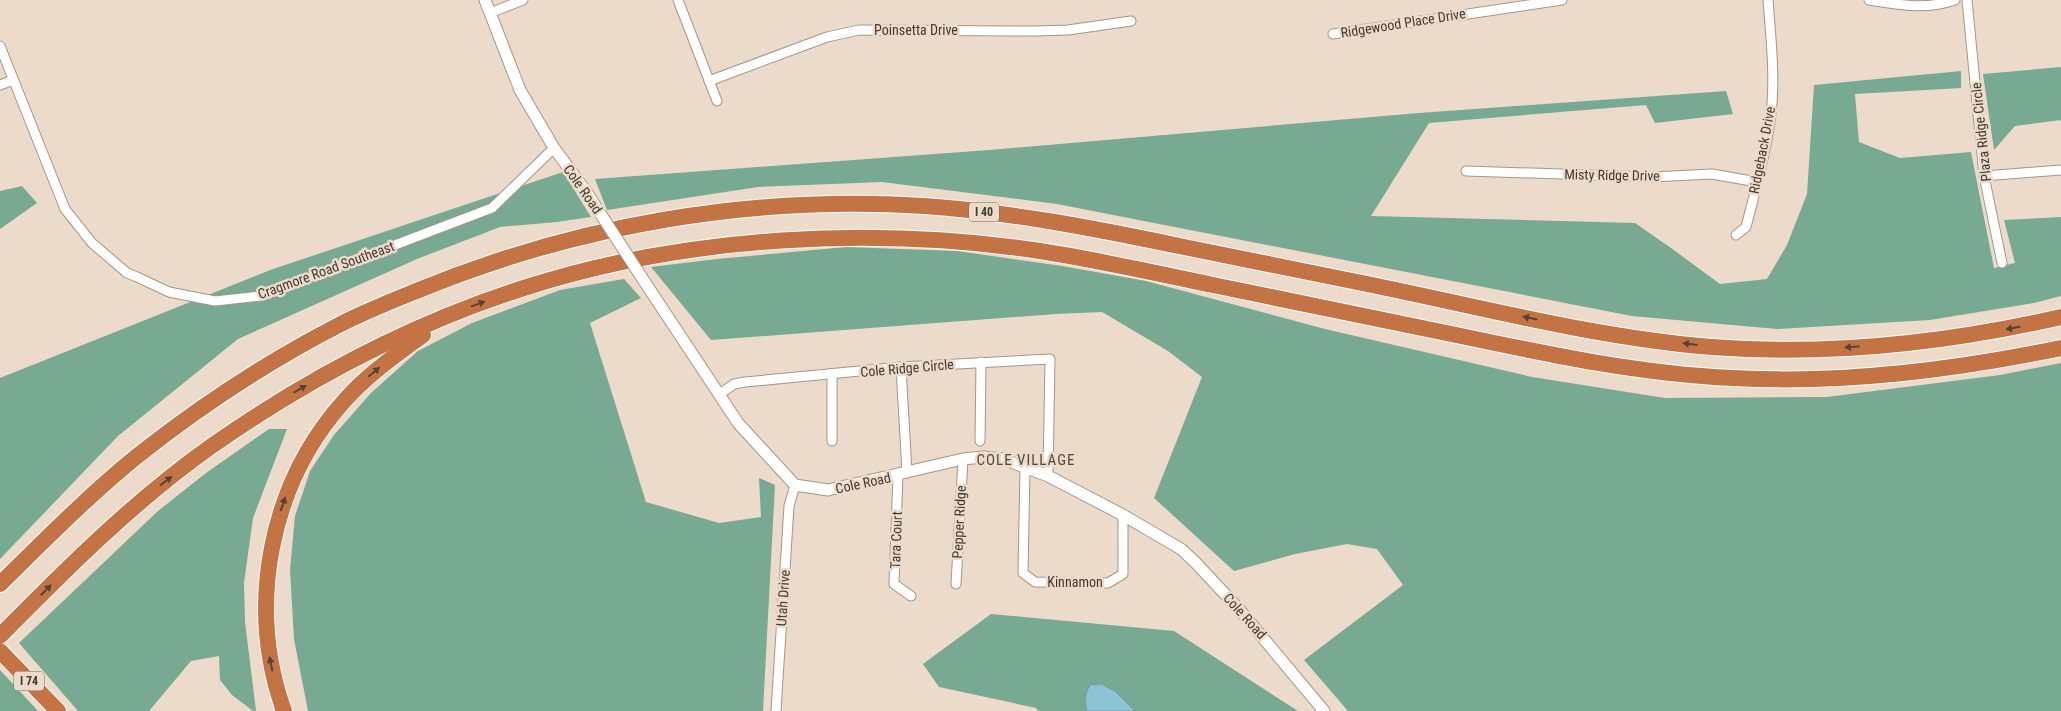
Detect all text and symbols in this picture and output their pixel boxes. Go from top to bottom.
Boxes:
street label: Ridgewood Place Drive [1339,5,1467,41]
street label: Poinsetta Drive [874,22,958,38]
street label: Plaza Ridge Circle [1968,81,1994,182]
street label: Ridgeback Drive [1746,105,1778,195]
street label: Cole Road [560,161,606,217]
street label: Misty Ridge Drive [1564,166,1660,184]
road number: I 40 [969,202,999,222]
street label: Cragmore Road Southeast [256,238,396,302]
one-way arrow [471,300,486,307]
one-way arrow [1521,313,1537,321]
one-way arrow [2005,324,2021,332]
one-way arrow [1682,340,1698,348]
one-way arrow [1844,343,1860,351]
street label: Cole Ridge Circle [860,356,955,380]
one-way arrow [368,366,381,377]
one-way arrow [294,385,307,394]
district label: COLE VILLAGE [976,451,1076,469]
street label: Cole Road [834,469,892,497]
one-way arrow [159,475,172,486]
street label: Pepper Ridge [949,485,969,559]
one-way arrow [279,496,287,511]
street label: Tara Court [887,511,905,569]
street label: Utah Drive [773,569,793,627]
street label: Kinnamon [1047,574,1103,590]
one-way arrow [40,584,52,596]
street label: Cole Road [1220,590,1270,642]
one-way arrow [267,656,275,672]
road number: I 74 [14,671,44,690]

